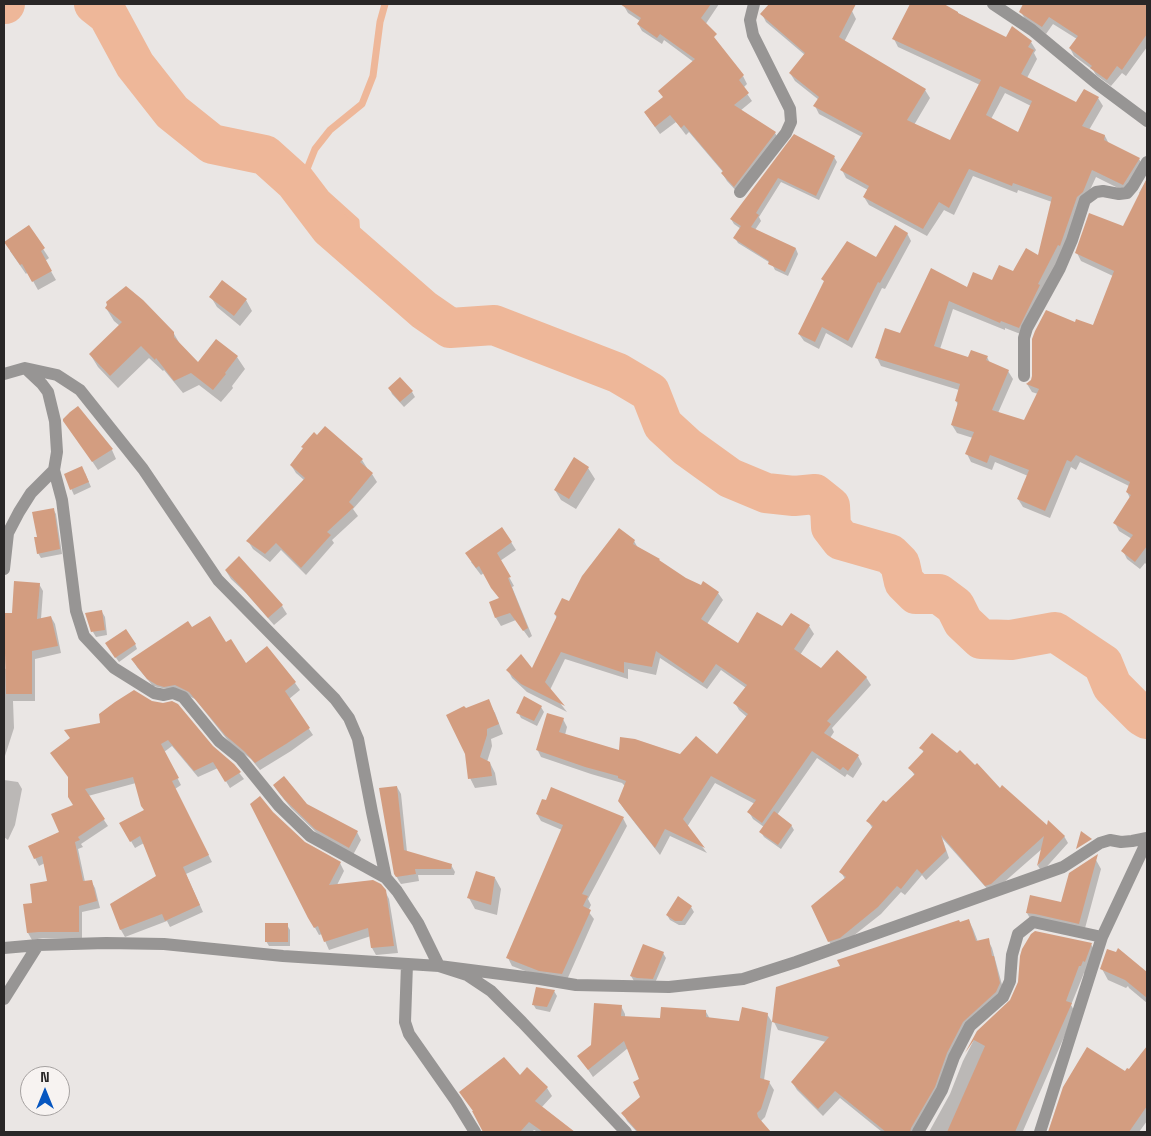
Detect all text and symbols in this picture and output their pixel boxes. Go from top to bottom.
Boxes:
north arrow [20,1066,70,1116]
text: N [40,1068,50,1086]

